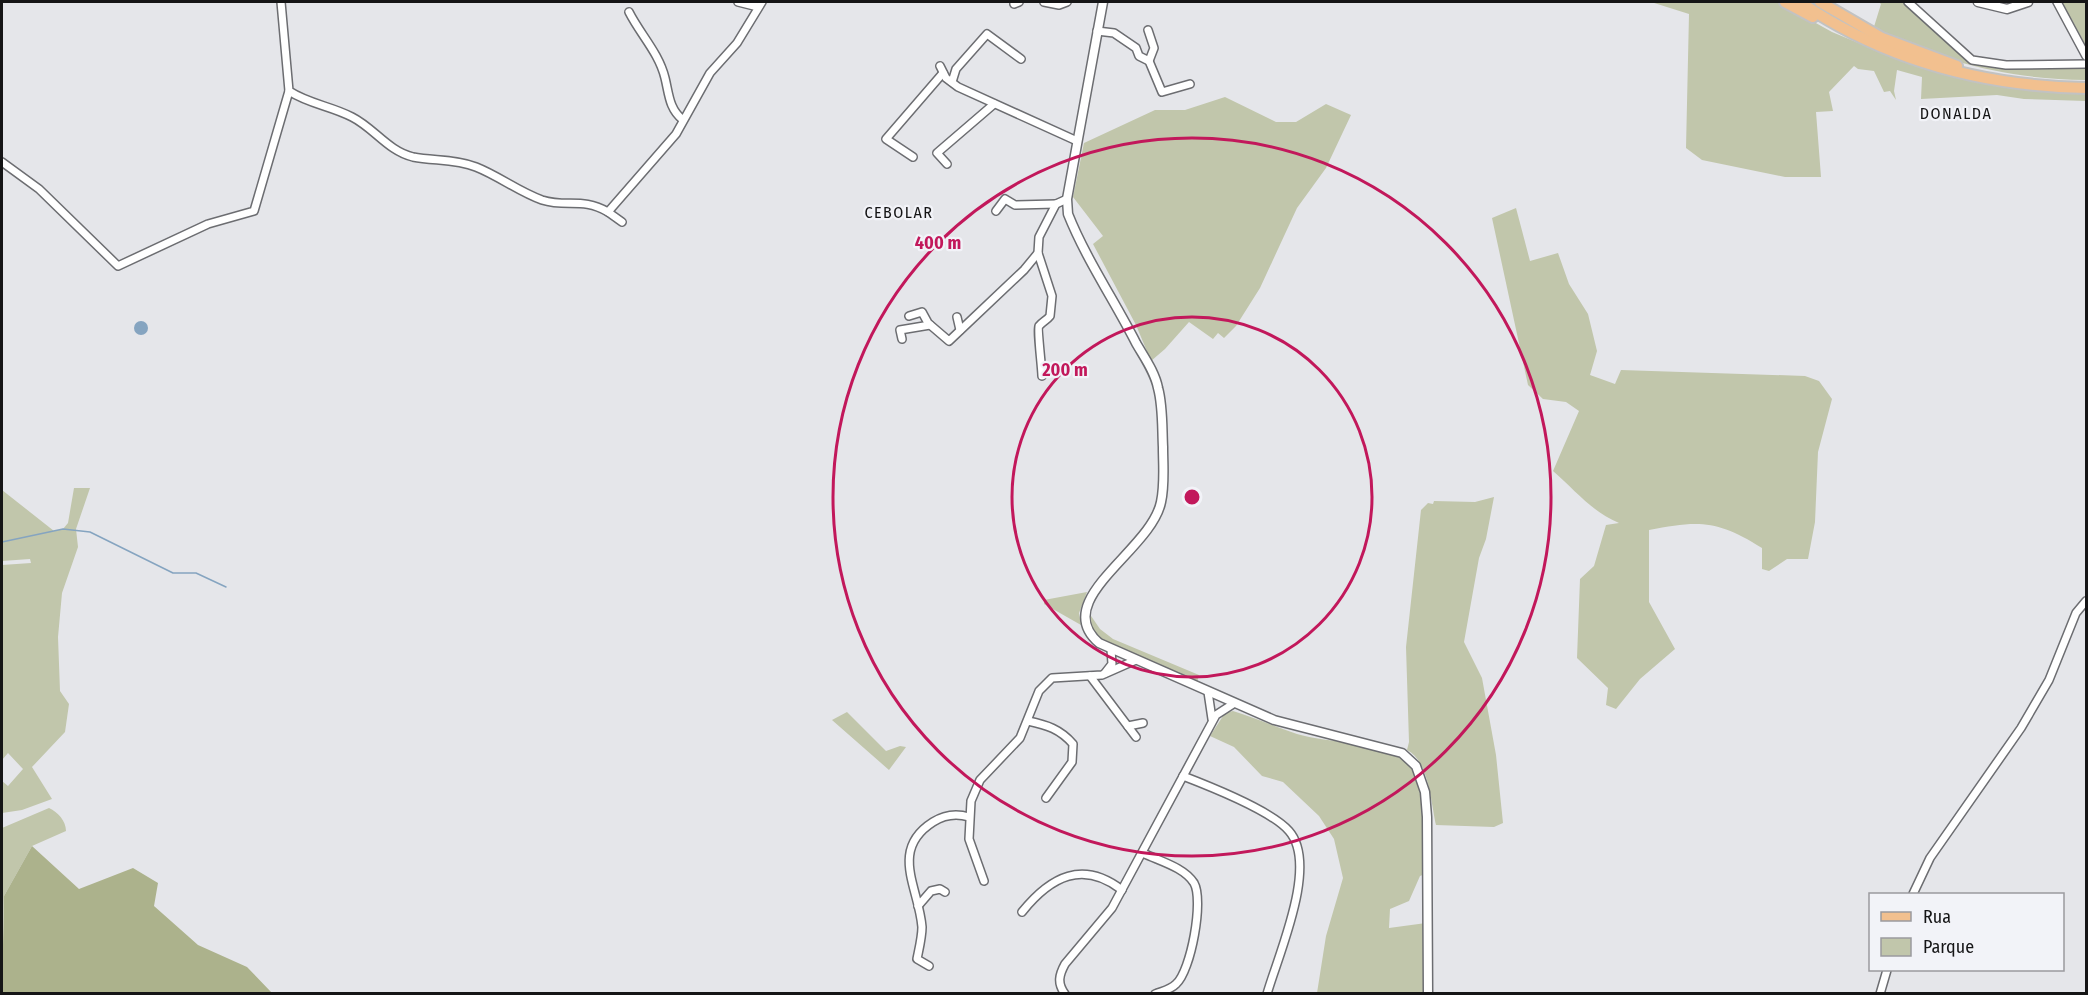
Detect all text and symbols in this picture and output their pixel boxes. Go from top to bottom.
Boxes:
district label: DONALDA [1920,104,1992,123]
district label: CEBOLAR [864,203,934,222]
text: 400 m [915,232,961,254]
text: 200 m [1041,359,1088,381]
centre of rings [1182,487,1202,507]
legend [1869,893,2064,971]
text: Rua [1923,906,1951,928]
text: Parque [1923,936,1974,958]

